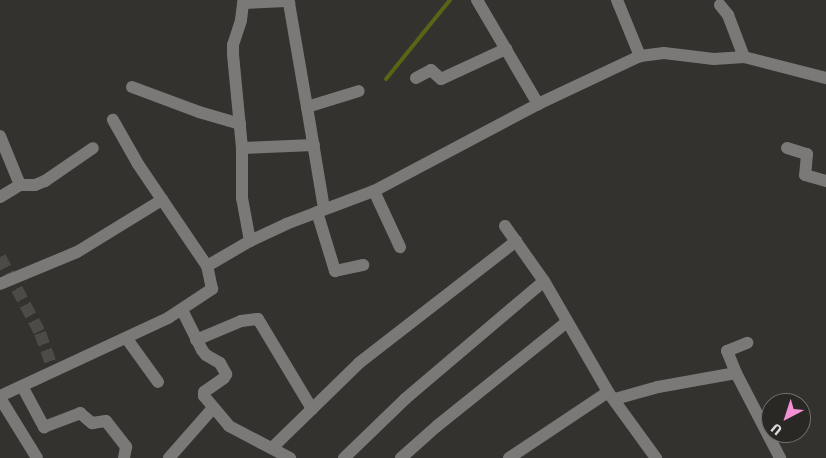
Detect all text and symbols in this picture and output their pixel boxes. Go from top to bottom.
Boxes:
north arrow [761,393,811,443]
text: U [768,420,786,439]

